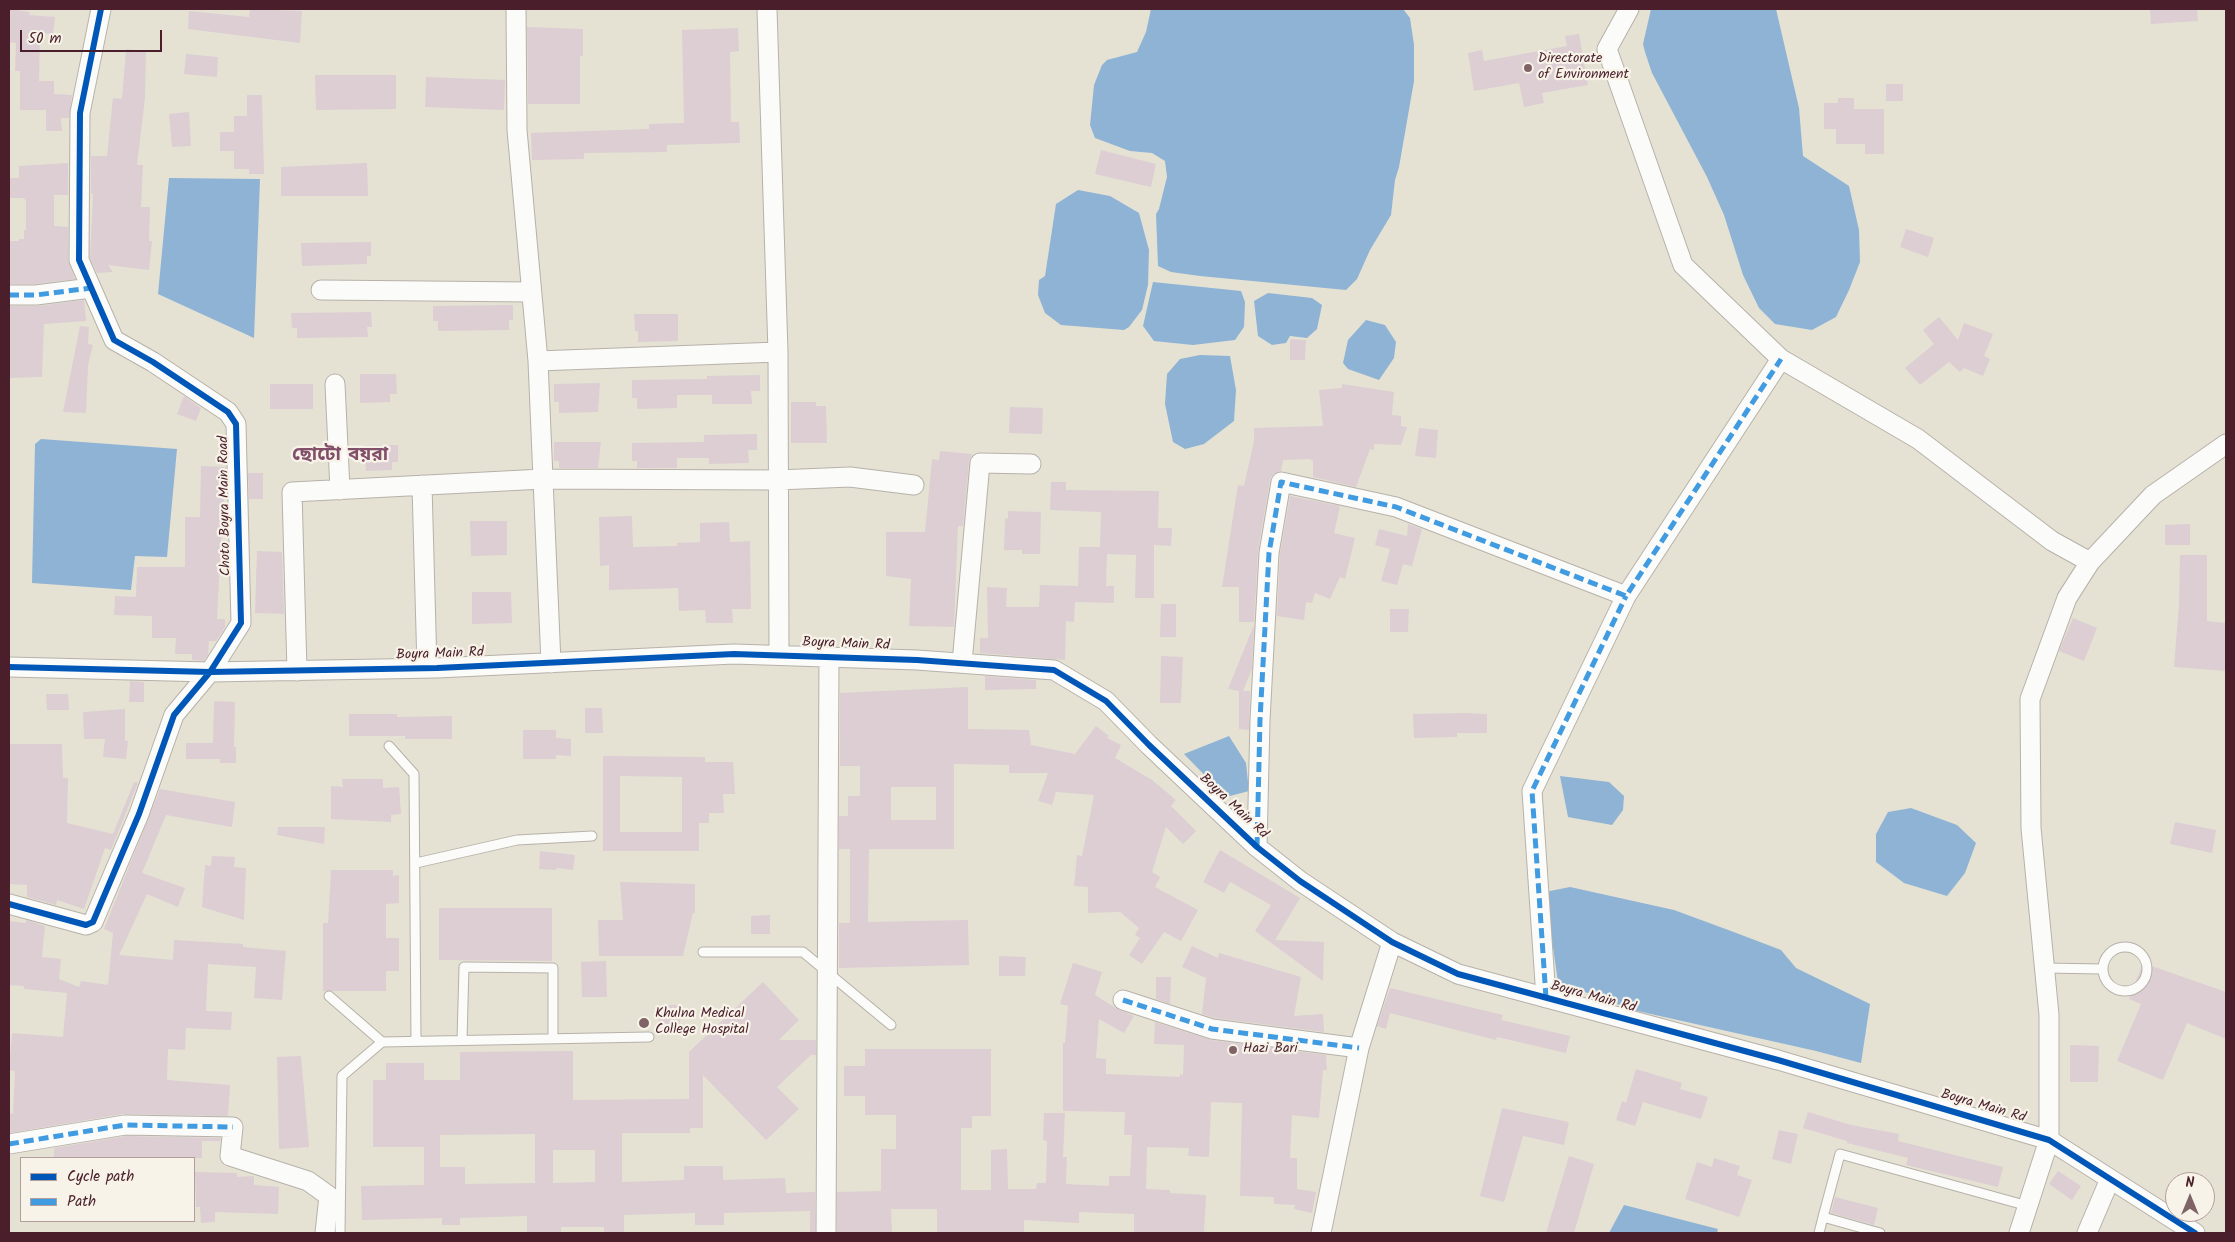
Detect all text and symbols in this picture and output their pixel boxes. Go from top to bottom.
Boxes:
scale bar [22,20,165,52]
text: 50 m [28,27,62,51]
place label: Directorate of Environment [1538,52,1629,84]
marker: Directorate of Environment [1522,62,1534,74]
street label: Choto Boyra Main Road [216,436,236,576]
district label: ছোটো বয়রা [292,446,388,468]
street label: Boyra Main Rd [802,635,890,655]
street label: Boyra Main Rd [396,645,484,665]
street label: Boyra Main Rd [1195,771,1271,843]
street label: Boyra Main Rd [1548,979,1638,1017]
place label: Khulna Medical College Hospital [655,1007,749,1040]
marker: Khulna Medical College Hospital [637,1016,651,1030]
place label: Hazi Bari [1243,1042,1298,1058]
marker: Hazi Bari [1227,1044,1239,1056]
street label: Boyra Main Rd [1938,1087,2028,1127]
legend [20,1157,195,1222]
text: Cycle path [67,1165,134,1189]
north arrow [2165,1172,2215,1222]
text: N [2186,1172,2194,1194]
text: Path [67,1190,96,1214]

